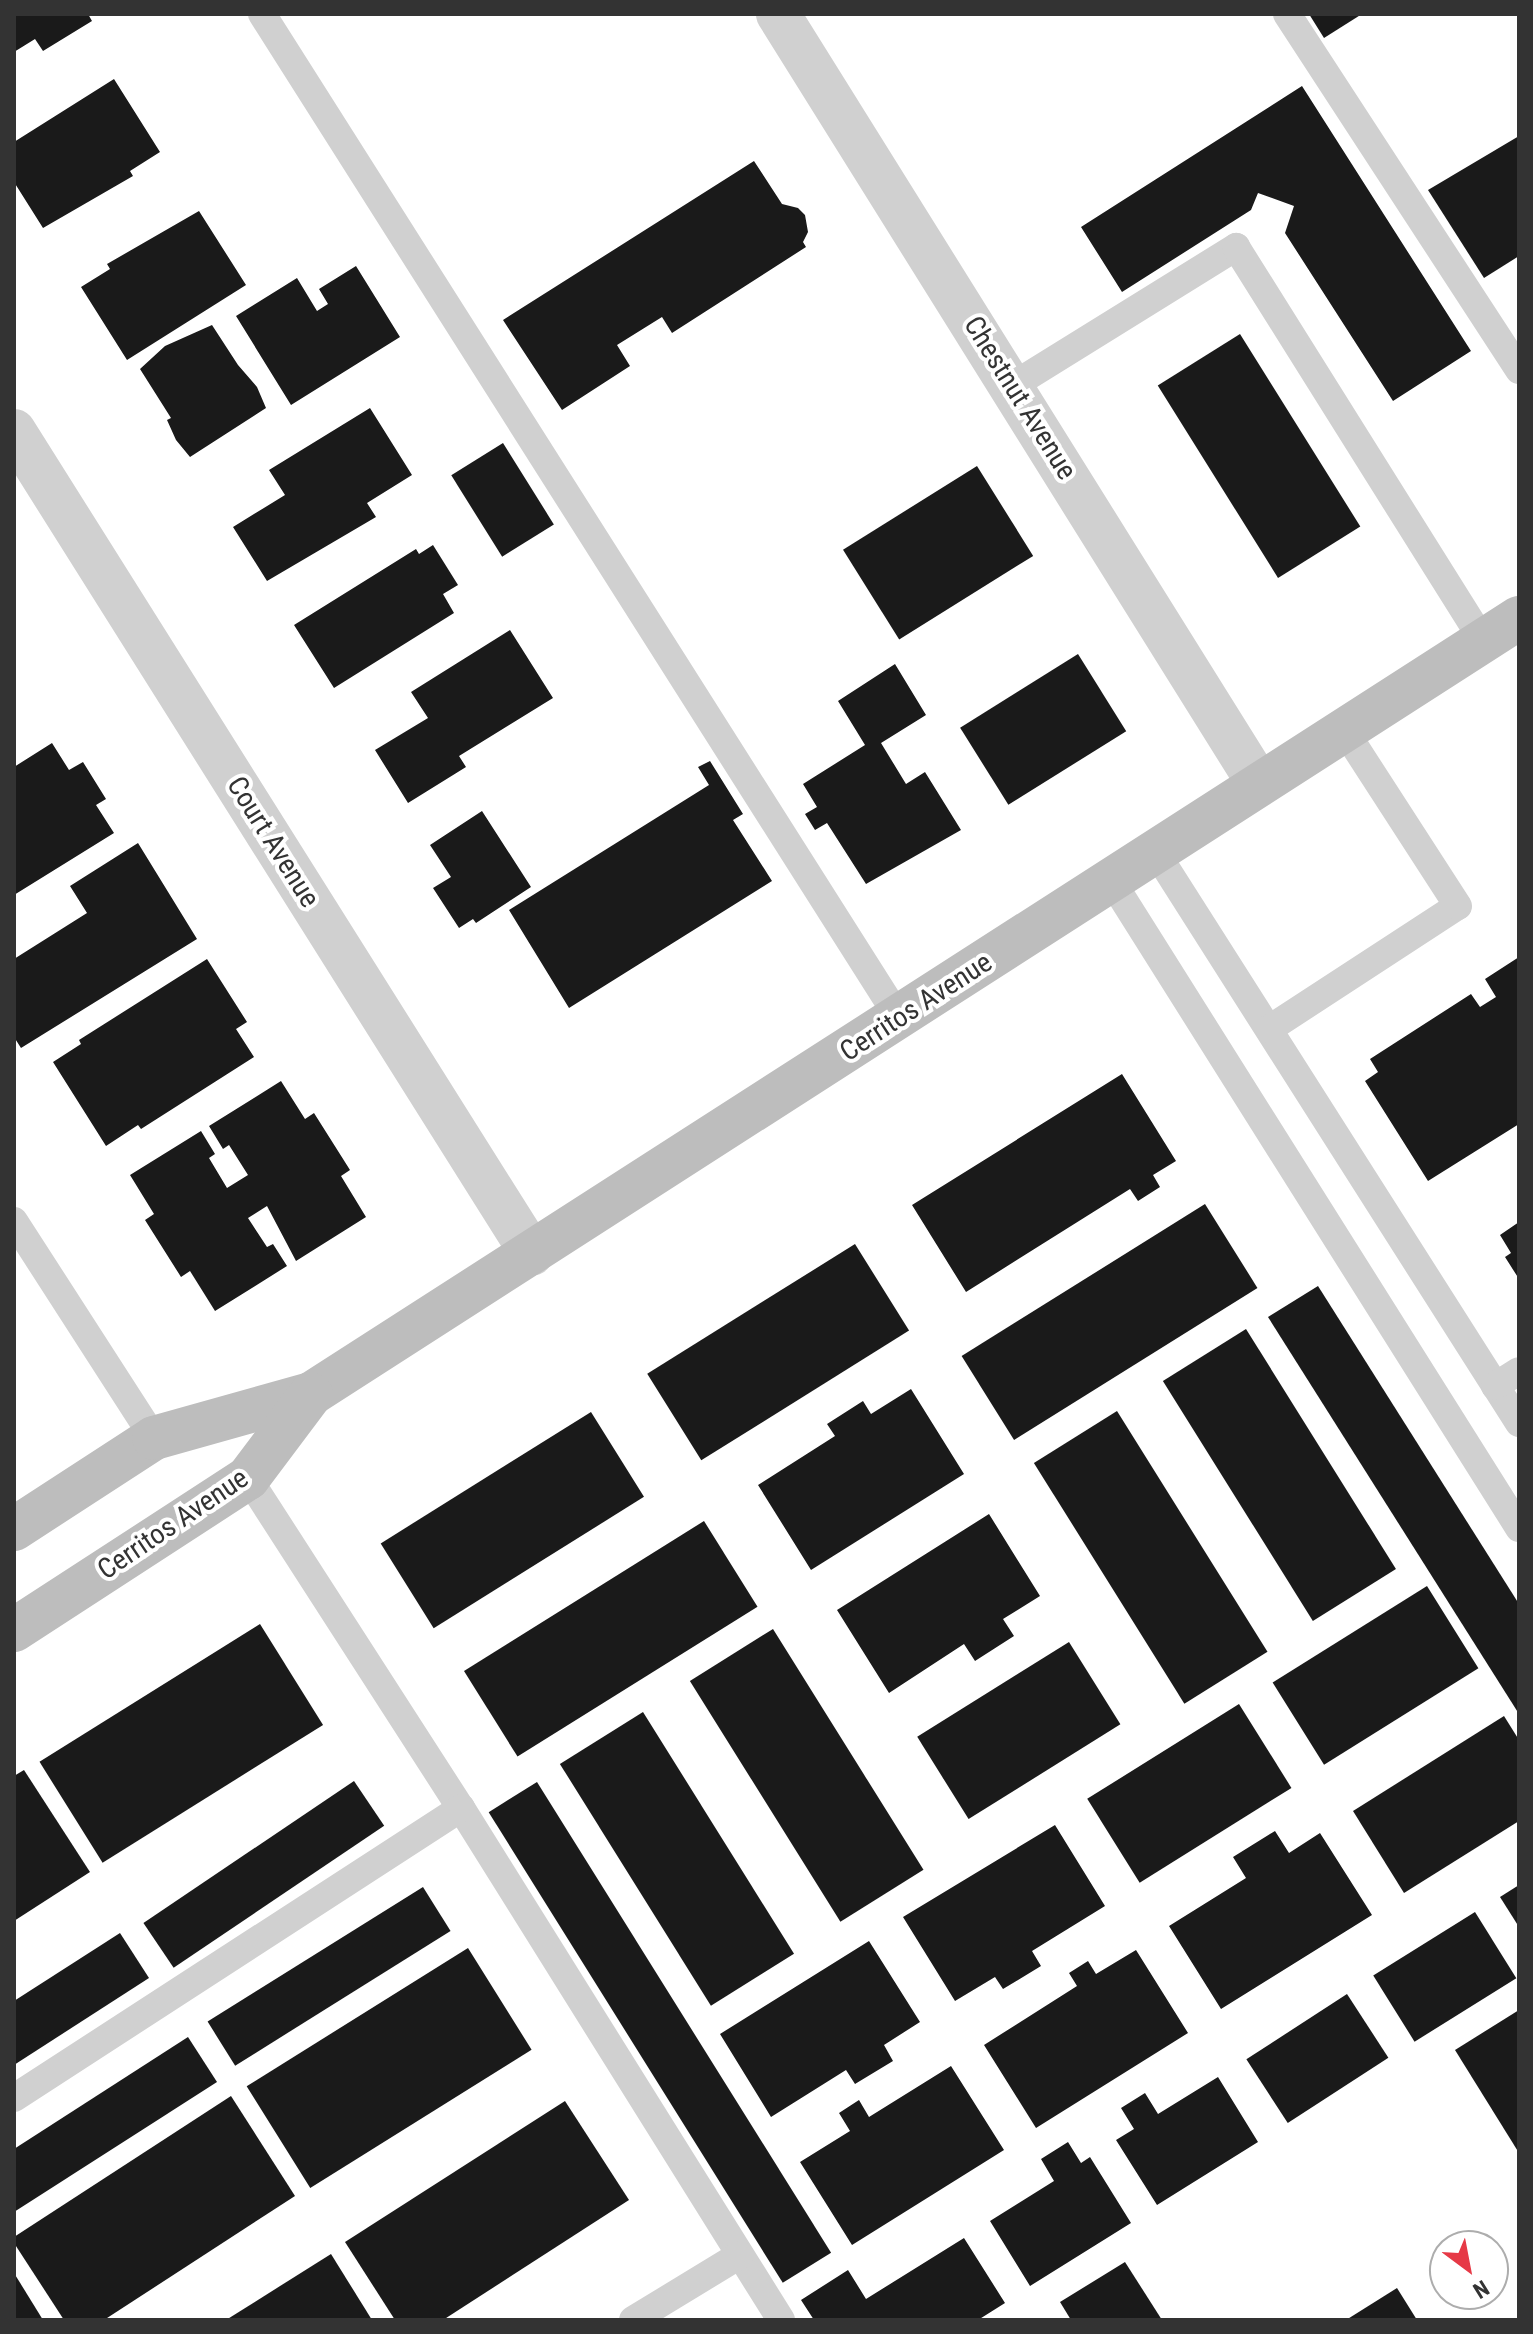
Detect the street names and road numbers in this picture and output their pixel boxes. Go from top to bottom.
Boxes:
street label: Chestnut Avenue [956,310,1084,486]
street label: Court Avenue [220,770,326,914]
street label: Cerritos Avenue [834,945,998,1069]
street label: Cerritos Avenue [91,1461,255,1587]

